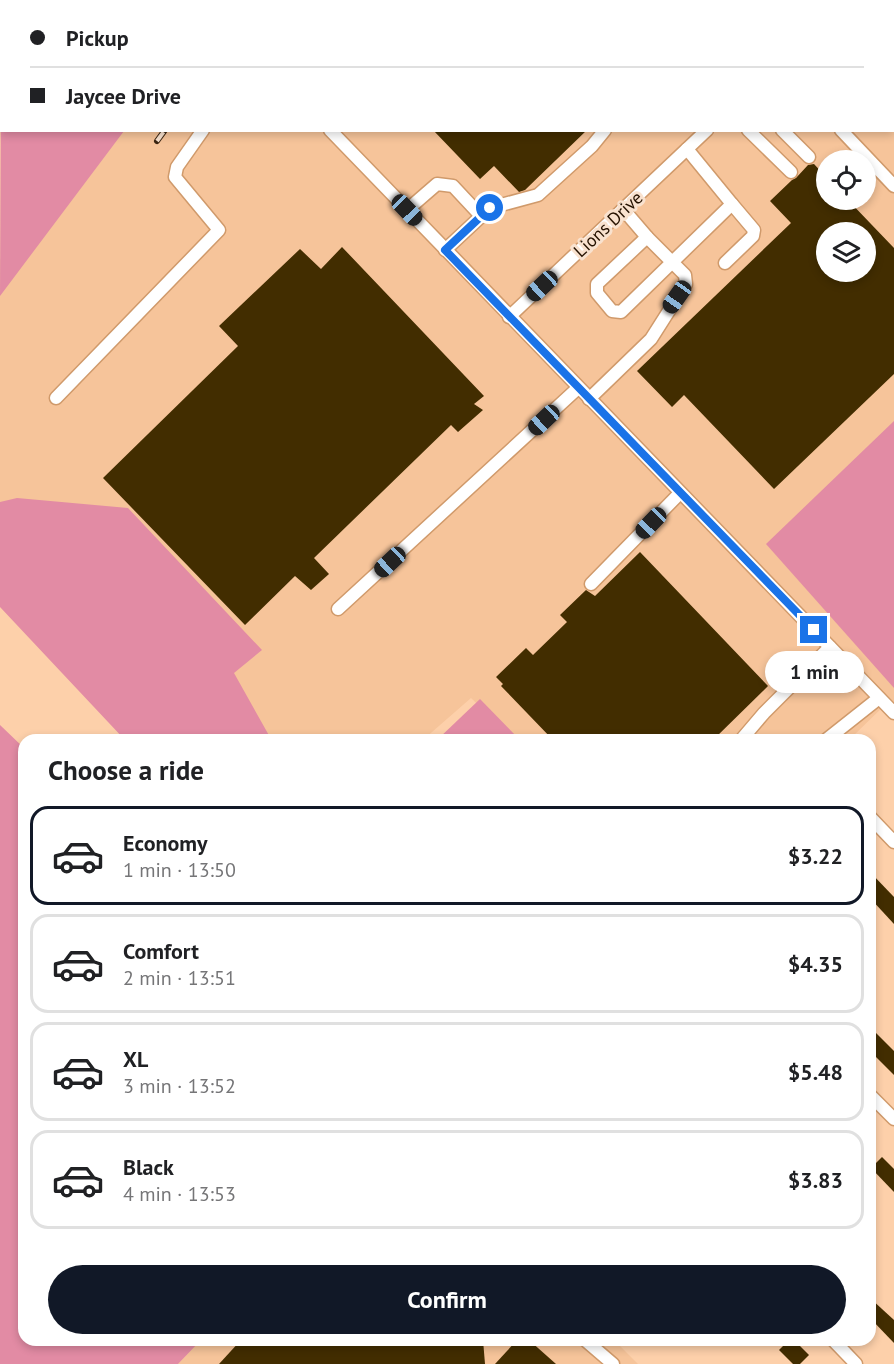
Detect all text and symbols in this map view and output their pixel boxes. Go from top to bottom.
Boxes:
text: Pickup [66,24,129,52]
text: Jaycee Drive [66,82,181,110]
map controls [816,150,876,282]
button: locate [816,150,876,210]
street label: Lions Drive [569,186,647,262]
car [388,191,426,229]
route start [476,194,503,221]
button: layers [816,222,876,282]
car [523,267,561,305]
car [659,277,695,317]
car [525,401,563,439]
car [632,504,670,542]
car [371,543,409,581]
route end [800,616,827,643]
callout: 1 min [764,651,864,693]
text: 1 min [790,659,839,685]
text: Choose a ride [48,753,204,787]
icon: car [51,829,105,883]
text: Economy [123,829,207,857]
text: $3.22 [788,842,843,870]
text: 1 min · 13:50 [123,857,236,883]
icon: car [51,937,105,991]
text: Comfort [123,937,199,965]
text: $4.35 [788,950,843,978]
text: 2 min · 13:51 [123,965,236,991]
icon: car [51,1045,105,1099]
text: XL [123,1045,148,1073]
text: $5.48 [788,1058,843,1086]
text: 3 min · 13:52 [123,1073,236,1099]
icon: car [51,1153,105,1207]
text: Black [123,1153,174,1181]
text: $3.83 [788,1166,843,1194]
text: 4 min · 13:53 [123,1181,236,1207]
button: Confirm [48,1265,846,1334]

